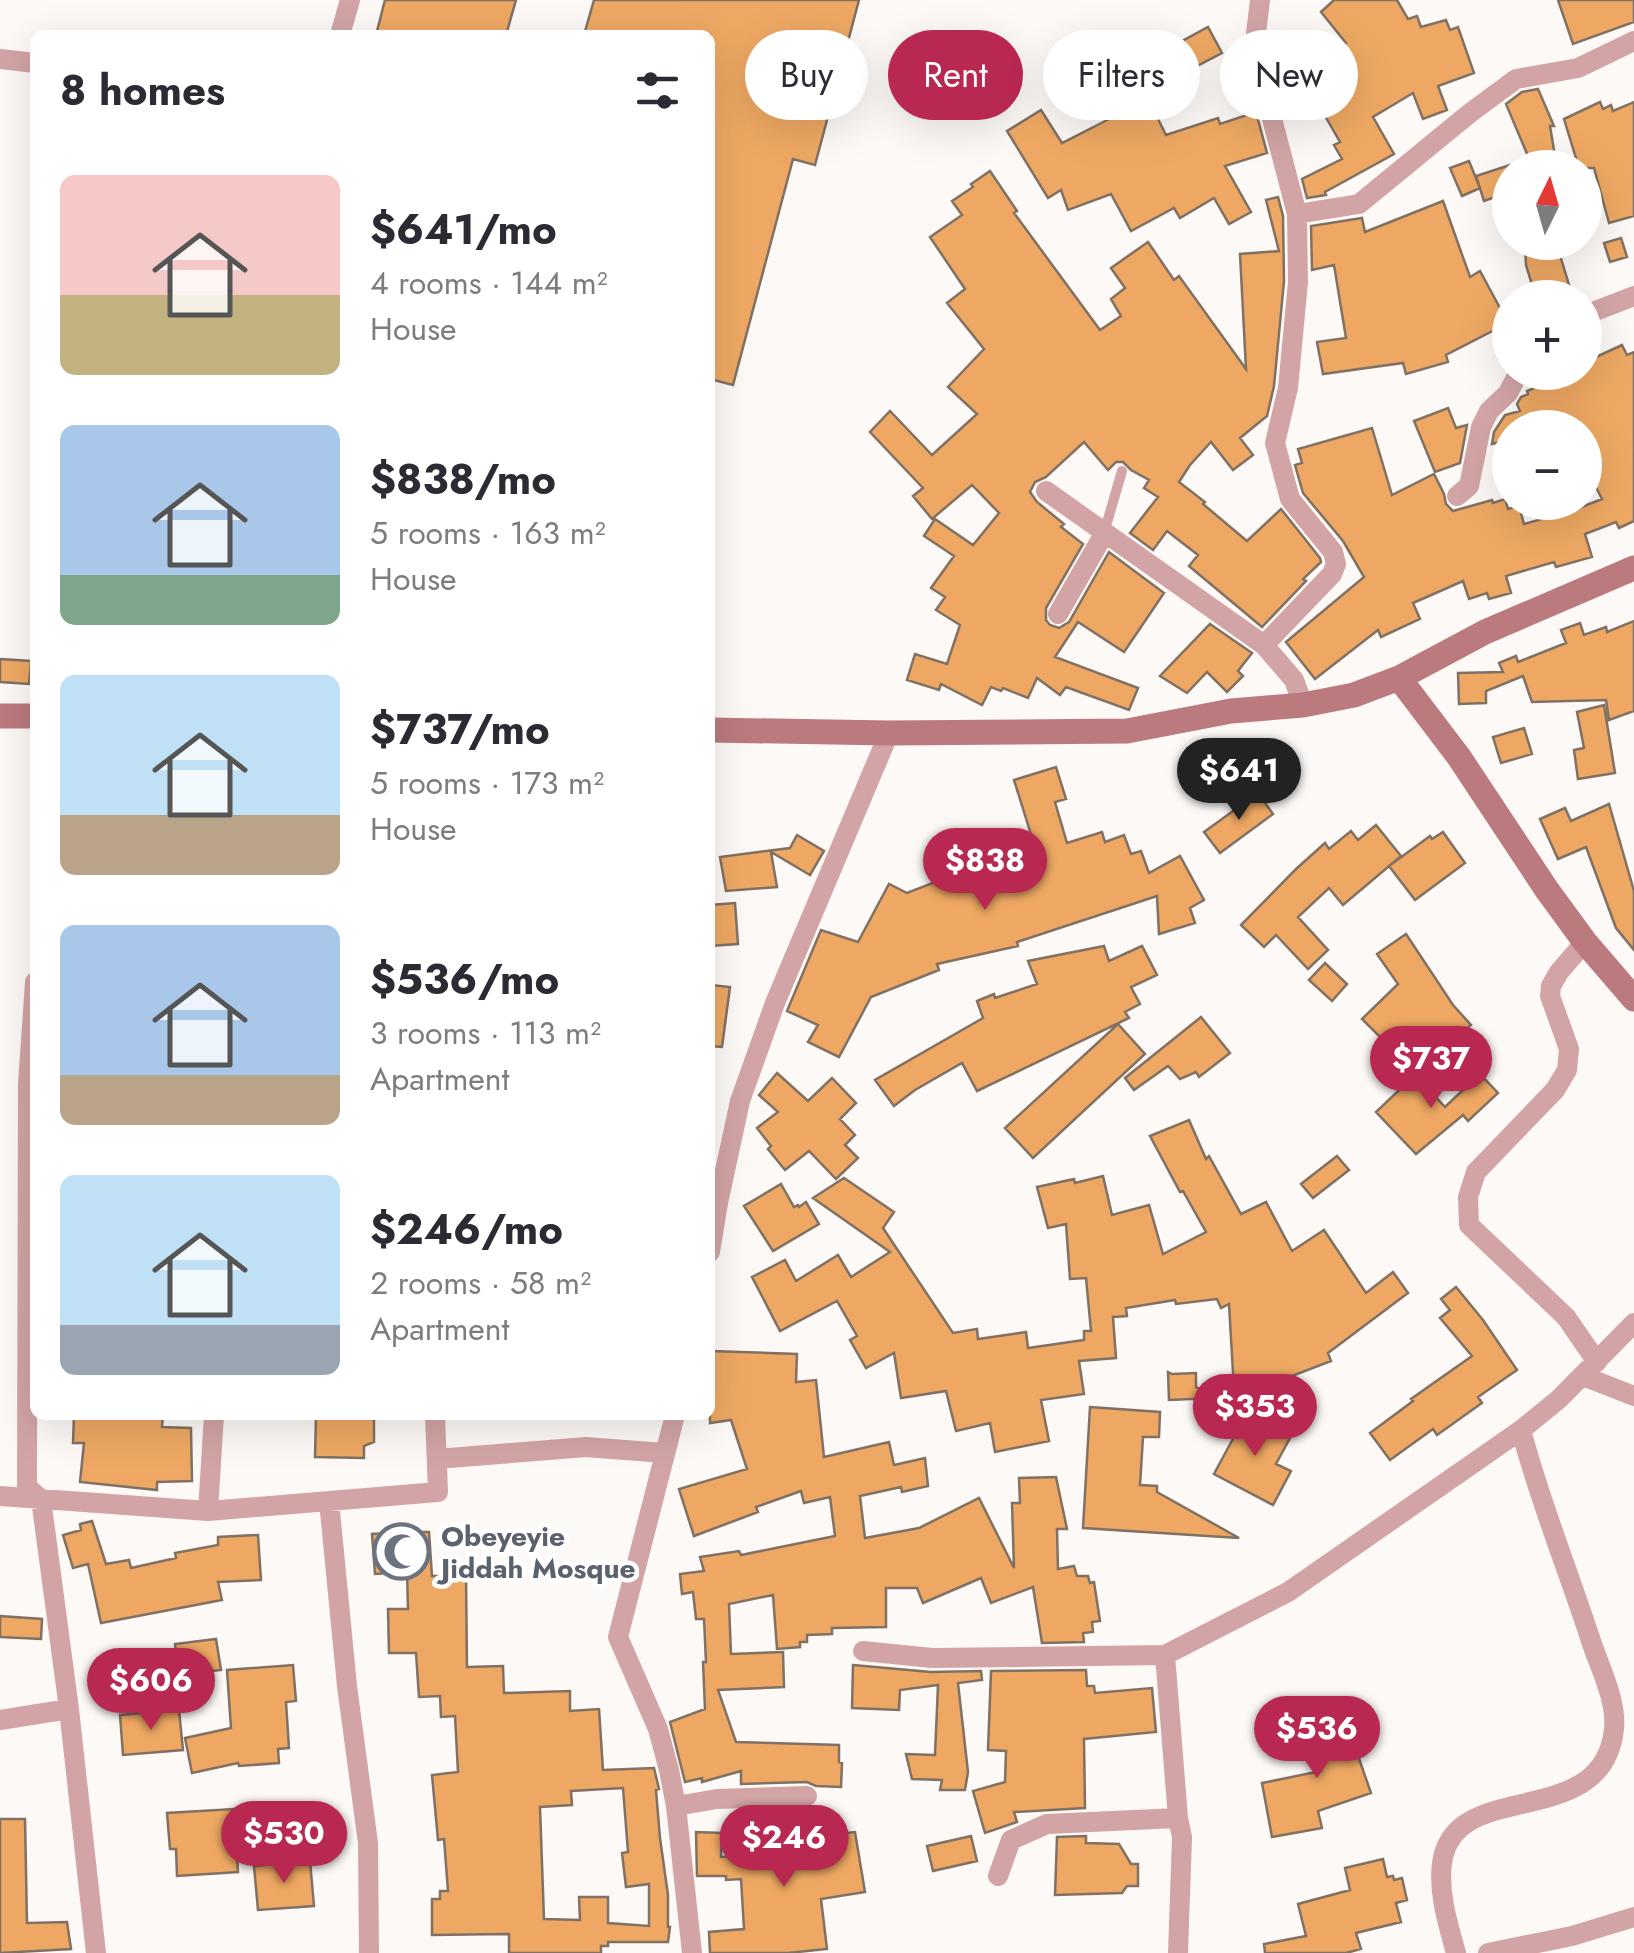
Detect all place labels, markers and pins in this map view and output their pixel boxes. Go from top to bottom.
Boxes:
pin: $641 [1180,738,1298,823]
pin: $838 [926,828,1044,913]
pin: $737 [1372,1026,1490,1111]
pin: $353 [1196,1374,1314,1459]
place label: Obeyeyie Jiddah Mosque [436,1516,636,1589]
mosque icon: Obeyeyie Jiddah Mosque [372,1522,432,1582]
pin: $606 [92,1648,210,1733]
pin: $536 [1258,1696,1376,1781]
pin: $530 [225,1801,343,1886]
pin: $246 [725,1805,843,1890]

